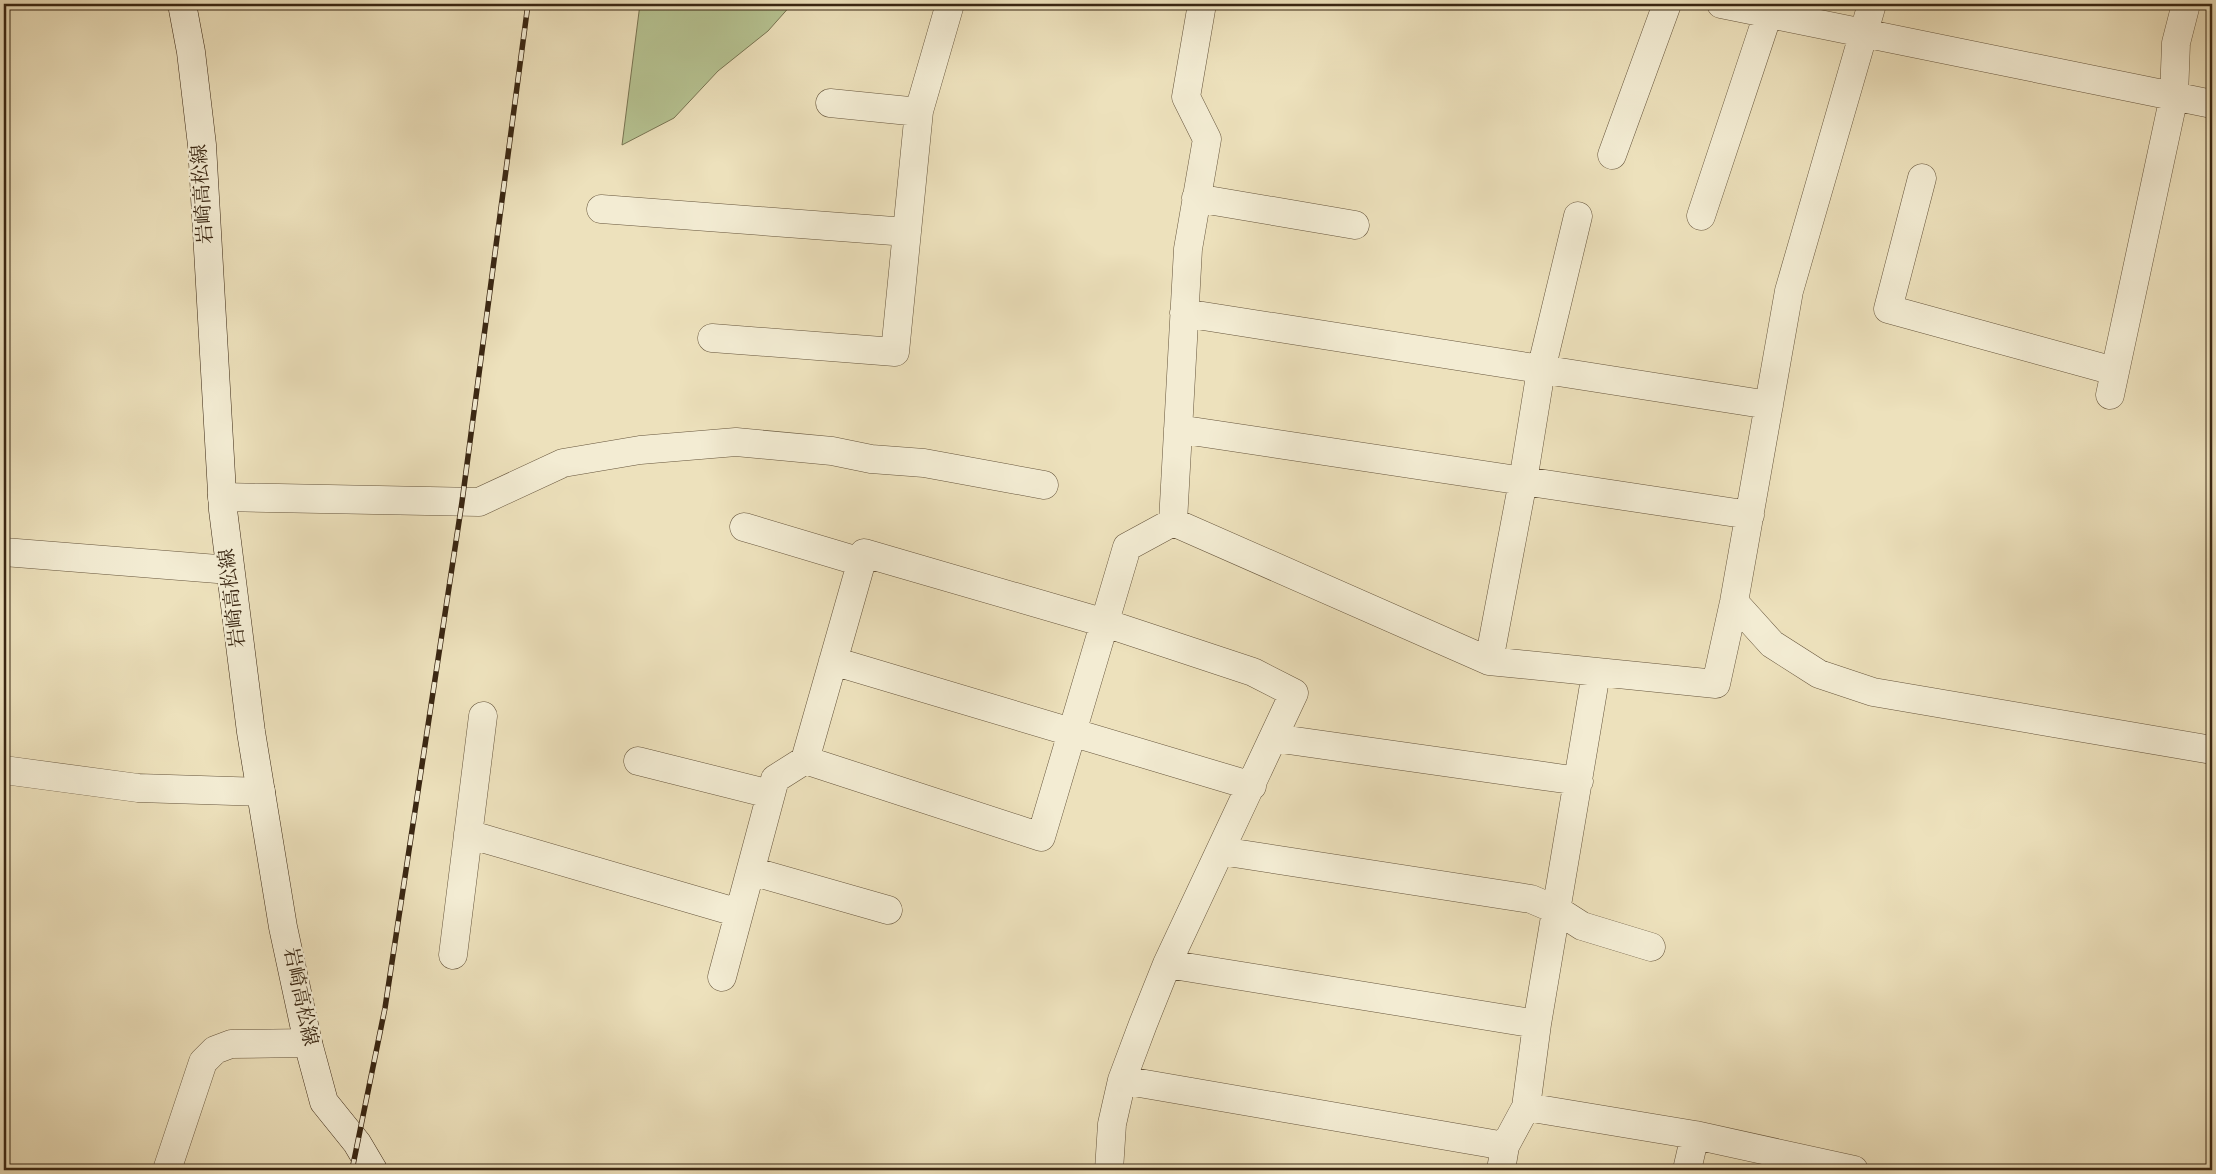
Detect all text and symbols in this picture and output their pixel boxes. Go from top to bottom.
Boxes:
street label: 岩崎高松線 [186,143,222,245]
street label: 岩崎高松線 [214,547,254,649]
street label: 岩崎高松線 [274,945,324,1049]

